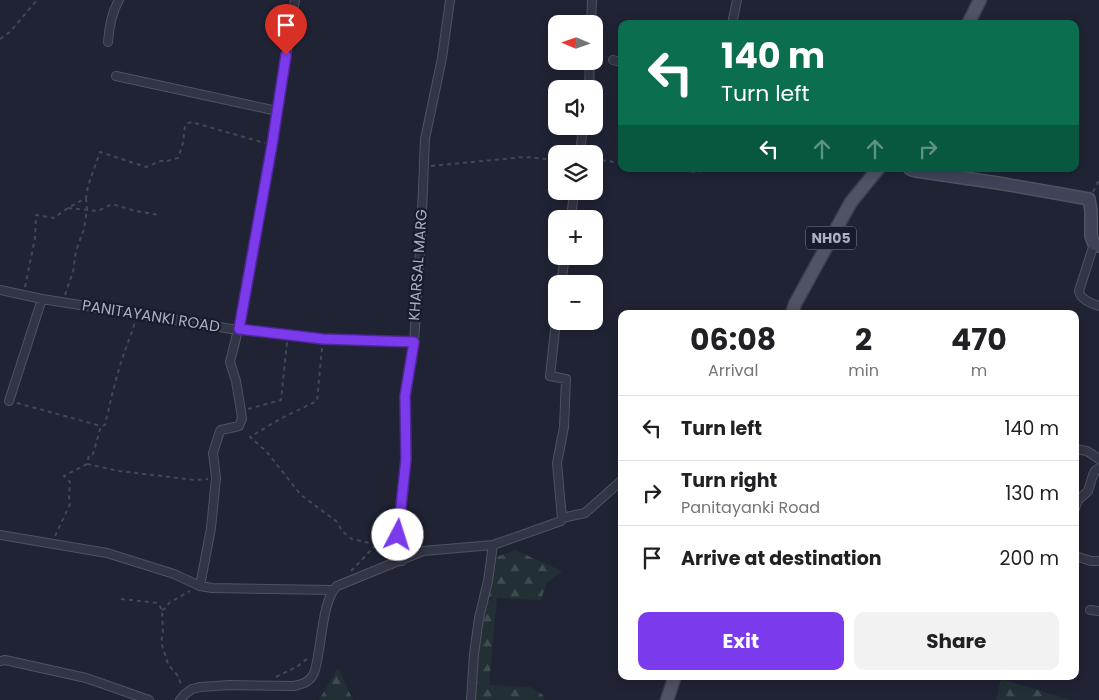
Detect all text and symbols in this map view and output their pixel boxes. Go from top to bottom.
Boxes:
pin [265,4,307,55]
icon: arrive [272,11,300,39]
north arrow [548,15,602,70]
map controls [548,15,603,330]
text: 140 m [721,31,825,80]
icon: left [638,40,703,105]
text: Turn left [721,78,809,109]
button: sound [548,80,603,135]
icon: left [755,135,783,163]
icon: ahead [808,135,836,163]
icon: ahead [861,135,889,163]
icon: right [914,135,942,163]
button: layers [548,145,603,200]
street label: KHARSAL MARG [403,208,432,321]
button: + [548,210,603,265]
road number: NH05 [806,227,856,250]
button: − [548,275,603,330]
street label: PANITAYANKI ROAD [81,294,221,337]
text: 06:08 [690,318,776,361]
text: 2 [855,318,872,361]
text: 470 [951,318,1007,361]
text: Arrival [708,359,758,382]
text: min [848,359,879,382]
text: m [971,359,987,382]
icon: left [638,414,666,442]
text: Turn left [681,415,762,442]
text: 140 m [1004,415,1059,442]
text: Turn right [681,467,777,494]
icon: right [638,479,666,507]
text: 130 m [1005,480,1059,507]
text: Panitayanki Road [681,496,820,519]
position arrow [371,508,423,560]
icon: arrive [638,544,666,572]
text: Arrive at destination [681,545,882,572]
text: 200 m [1000,545,1059,572]
button: Exit [638,612,844,670]
button: Share [854,612,1059,670]

